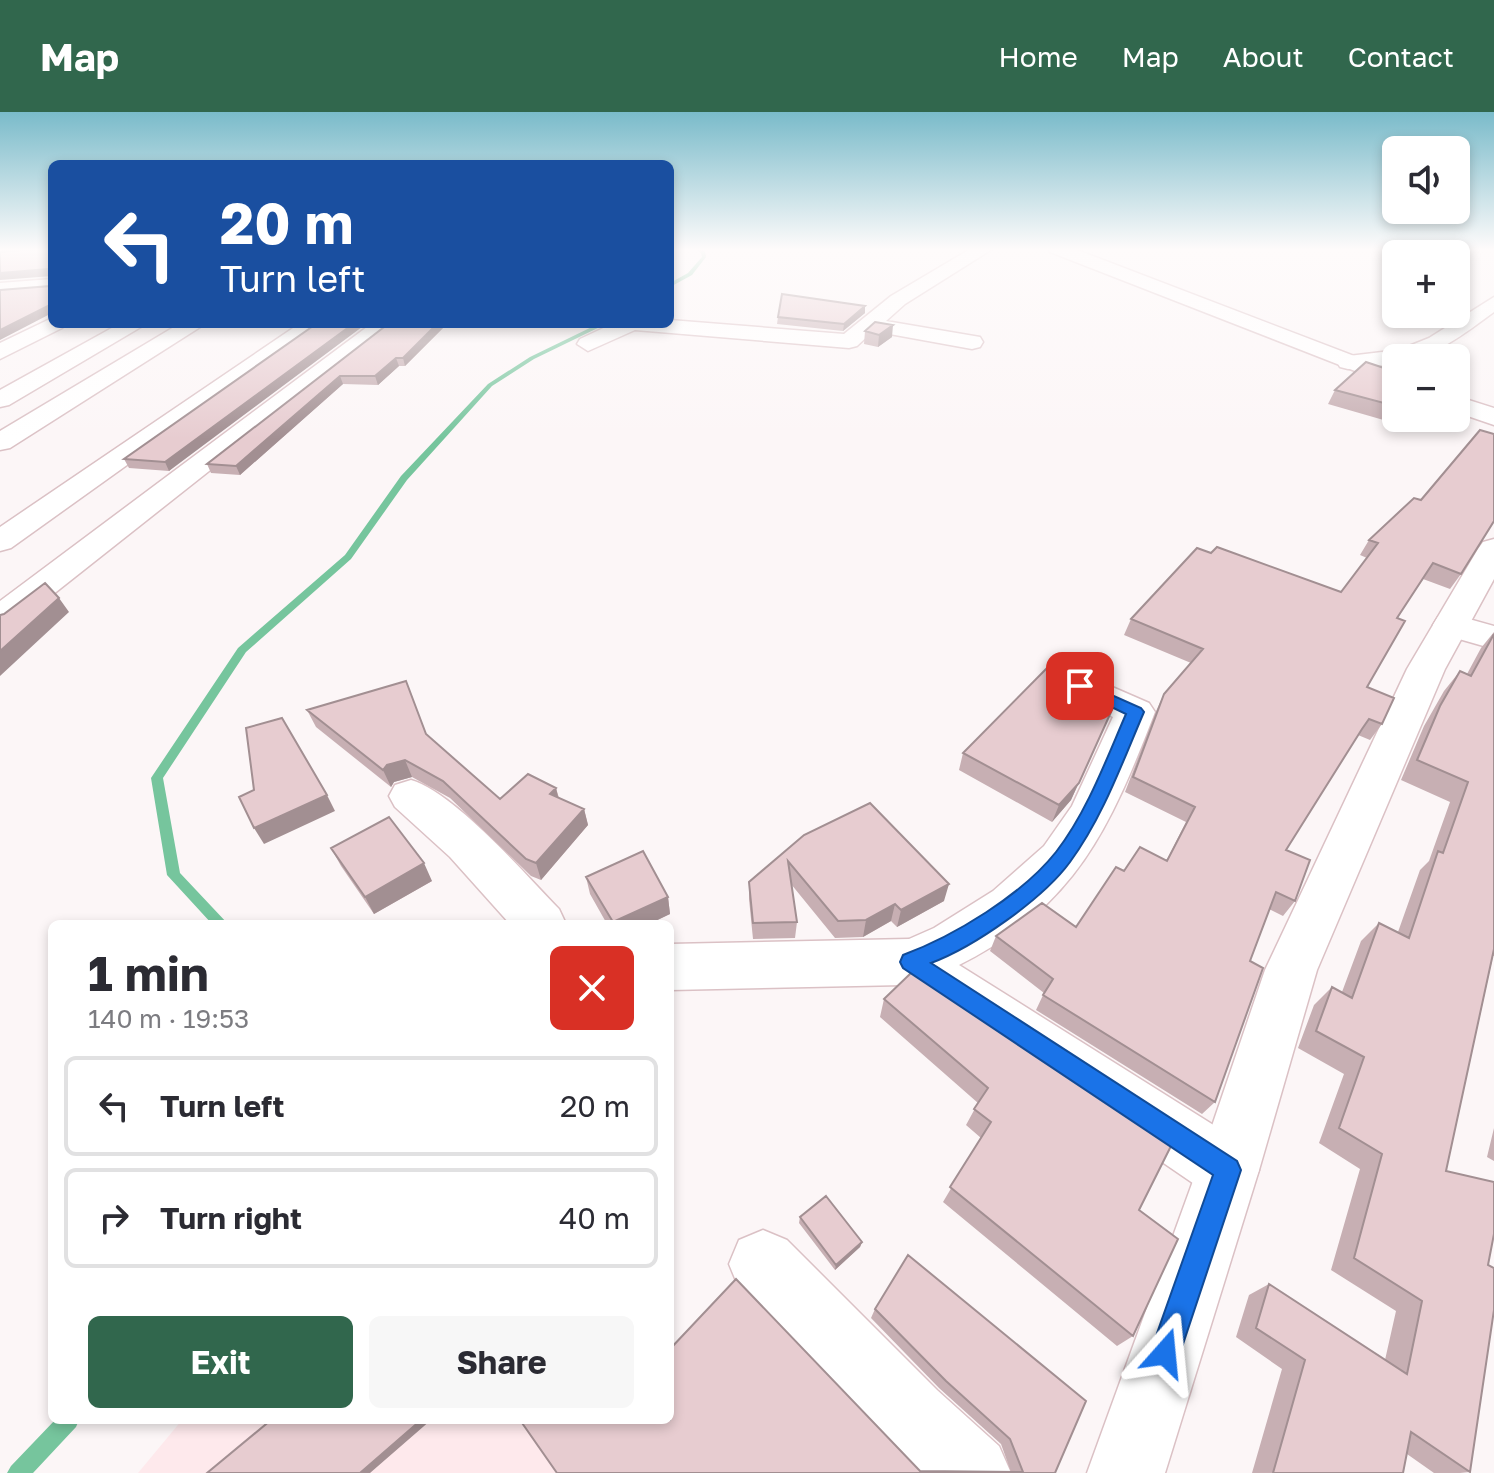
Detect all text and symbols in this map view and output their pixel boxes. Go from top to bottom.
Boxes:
text: Map [40,34,119,79]
text: Home [999,40,1078,73]
text: Map [1122,40,1179,73]
text: About [1223,40,1304,73]
text: Contact [1348,40,1454,73]
map controls [1382,136,1470,432]
button: sound [1382,136,1470,224]
text: 20 m [220,189,354,256]
icon: left [88,192,192,296]
button: + [1382,240,1470,328]
text: Turn left [220,257,366,300]
button: − [1382,344,1470,432]
pin [1046,652,1114,720]
icon: arrive [1058,664,1102,708]
text: 1 min [88,944,209,1002]
button: close [550,946,634,1030]
text: 140 m · 19:53 [88,1003,249,1034]
icon: left [92,1084,136,1128]
text: Turn left [160,1088,285,1124]
text: 20 m [560,1088,630,1124]
icon: right [92,1196,136,1240]
text: Turn right [160,1200,302,1236]
text: 40 m [559,1200,630,1236]
position arrow [1123,1311,1207,1395]
button: Exit [88,1316,353,1408]
button: Share [369,1316,634,1408]

